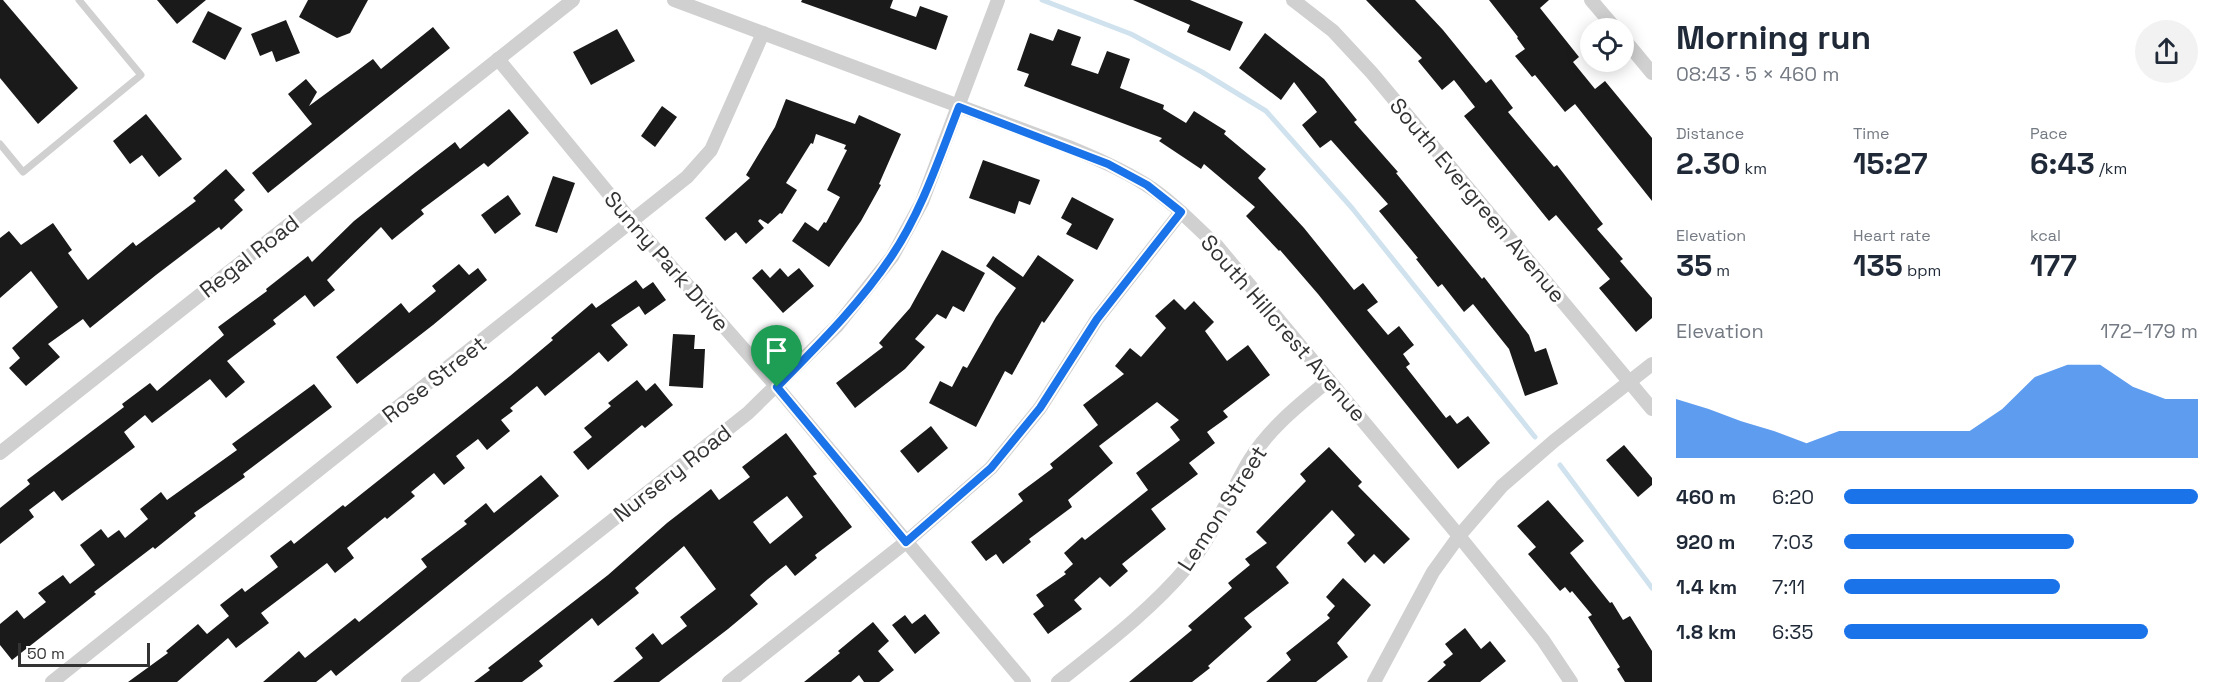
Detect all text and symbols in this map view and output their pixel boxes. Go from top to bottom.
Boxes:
text: Morning run [1676,17,1871,59]
map controls [1580,18,1634,72]
button: locate [1580,18,1634,72]
button: share [2135,20,2198,83]
text: 08:43 · 5 × 460 m [1676,61,1840,87]
street label: South Evergreen Avenue [1384,92,1572,308]
text: Distance [1676,123,1744,144]
text: Time [1853,123,1889,144]
text: Pace [2030,123,2067,144]
text: 2.30 [1676,144,1740,183]
text: 15:27 [1853,144,1928,183]
text: 6:43 [2030,144,2095,183]
text: km [1740,158,1767,179]
text: /km [2095,158,2127,179]
street label: Sunny Park Drive [598,185,736,337]
street label: Regal Road [194,208,304,304]
text: Elevation [1676,225,1746,246]
text: Heart rate [1853,225,1931,246]
text: kcal [2030,225,2061,246]
street label: South Hillcrest Avenue [1195,229,1373,427]
text: 35 [1676,246,1712,285]
text: 135 [1853,246,1903,285]
text: 177 [2030,246,2077,285]
text: m [1712,260,1730,281]
text: bpm [1903,260,1941,281]
text: Elevation [1676,318,1764,344]
text: 172–179 m [2100,318,2198,344]
pin [751,325,802,387]
street label: Rose Street [376,329,492,429]
icon: arrive [760,334,793,367]
street label: Nursery Road [607,418,737,528]
street label: Lemon Street [1171,440,1273,576]
text: 460 m [1676,484,1736,510]
text: 6:20 [1772,484,1814,510]
text: 920 m [1676,529,1735,555]
text: 7:03 [1772,529,1813,555]
text: 1.4 km [1676,574,1737,600]
text: 7:11 [1772,574,1805,600]
text: 1.8 km [1676,619,1736,645]
text: 6:35 [1772,619,1813,645]
scale bar [18,640,150,668]
text: 50 m [27,643,65,664]

